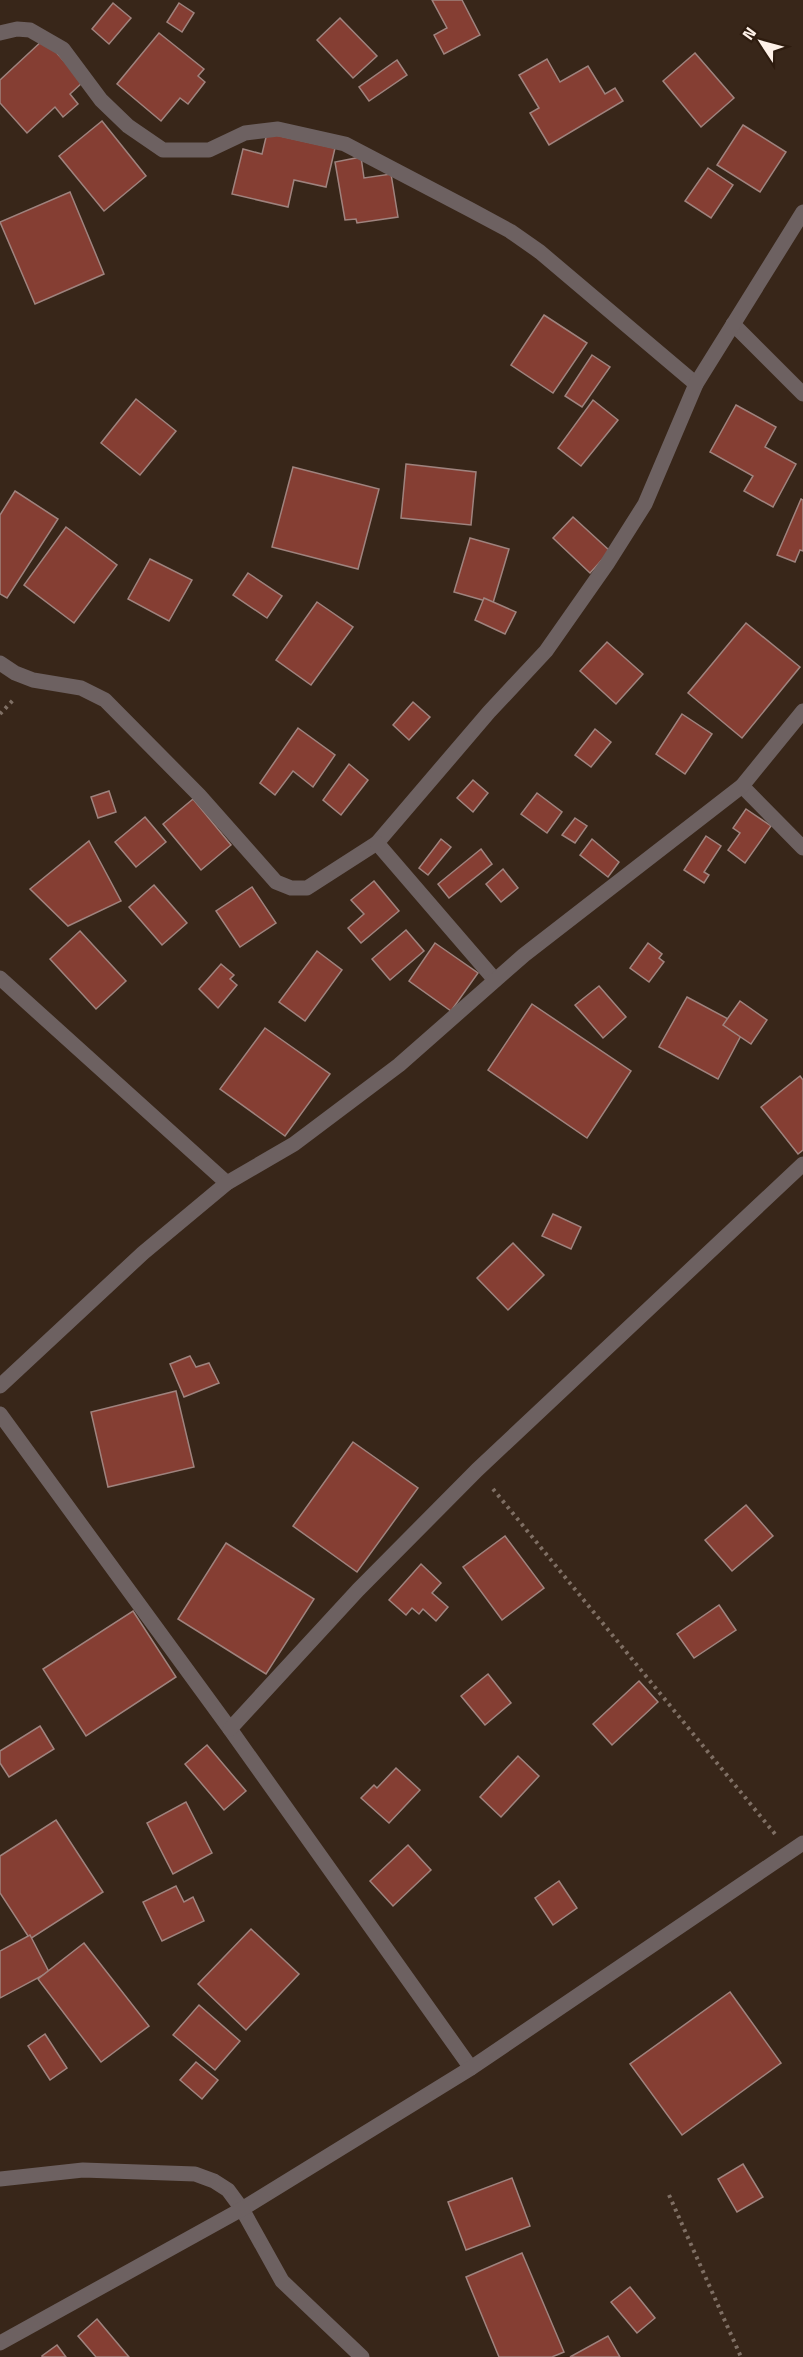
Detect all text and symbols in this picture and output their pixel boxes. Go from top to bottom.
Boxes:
north arrow [731,12,791,72]
text: N [736,22,762,45]

